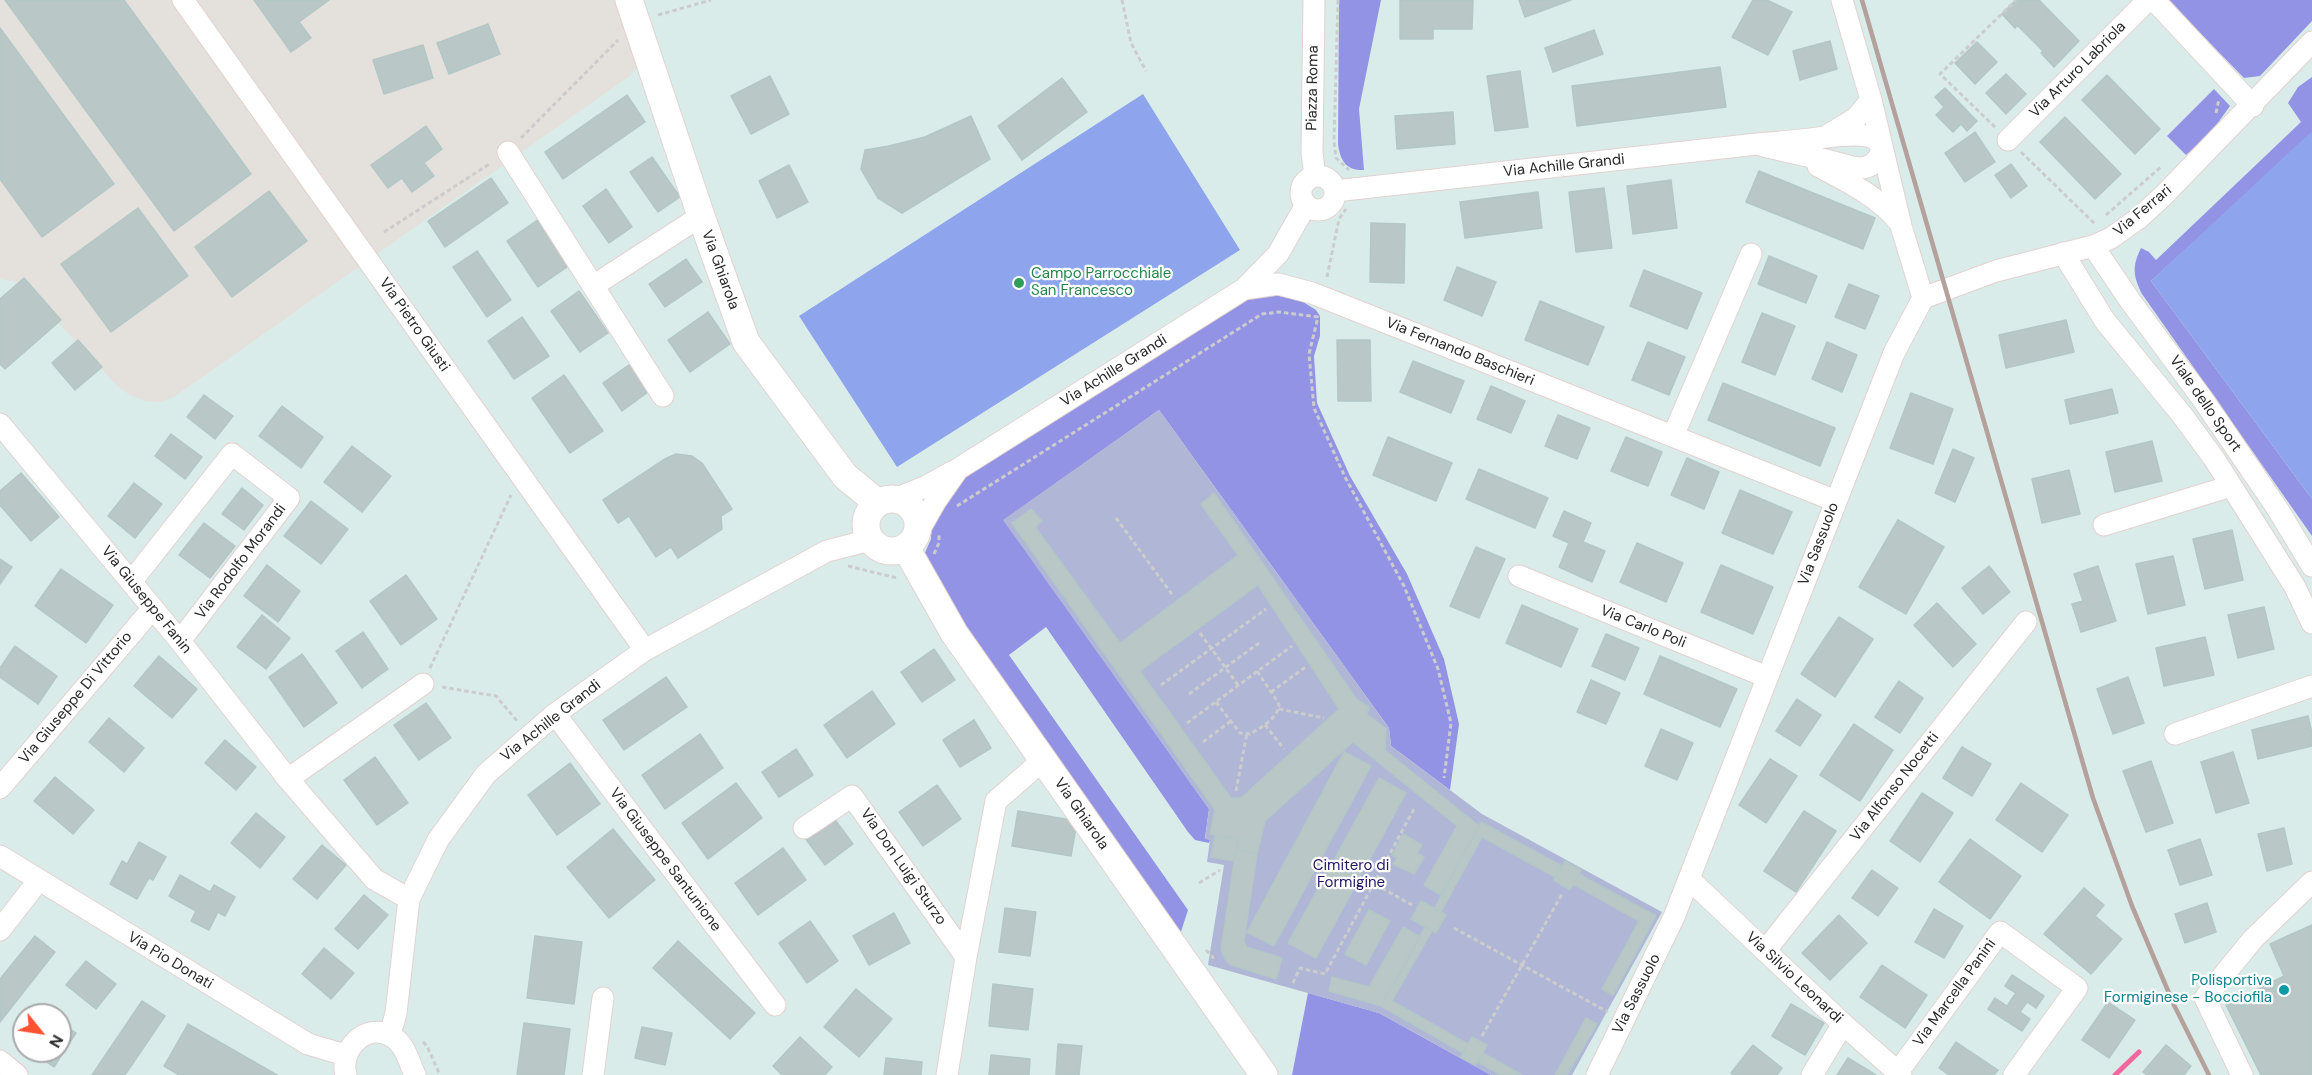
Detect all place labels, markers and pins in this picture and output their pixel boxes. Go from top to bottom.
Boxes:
place label: Campo Parrocchiale San Francesco [1031,265,1171,300]
marker: Campo Parrocchiale San Francesco [1012,276,1026,290]
place label: Polisportiva Formiginese - Bocciofila [2104,972,2272,1007]
marker: Polisportiva Formiginese - Bocciofila [2277,983,2291,997]

